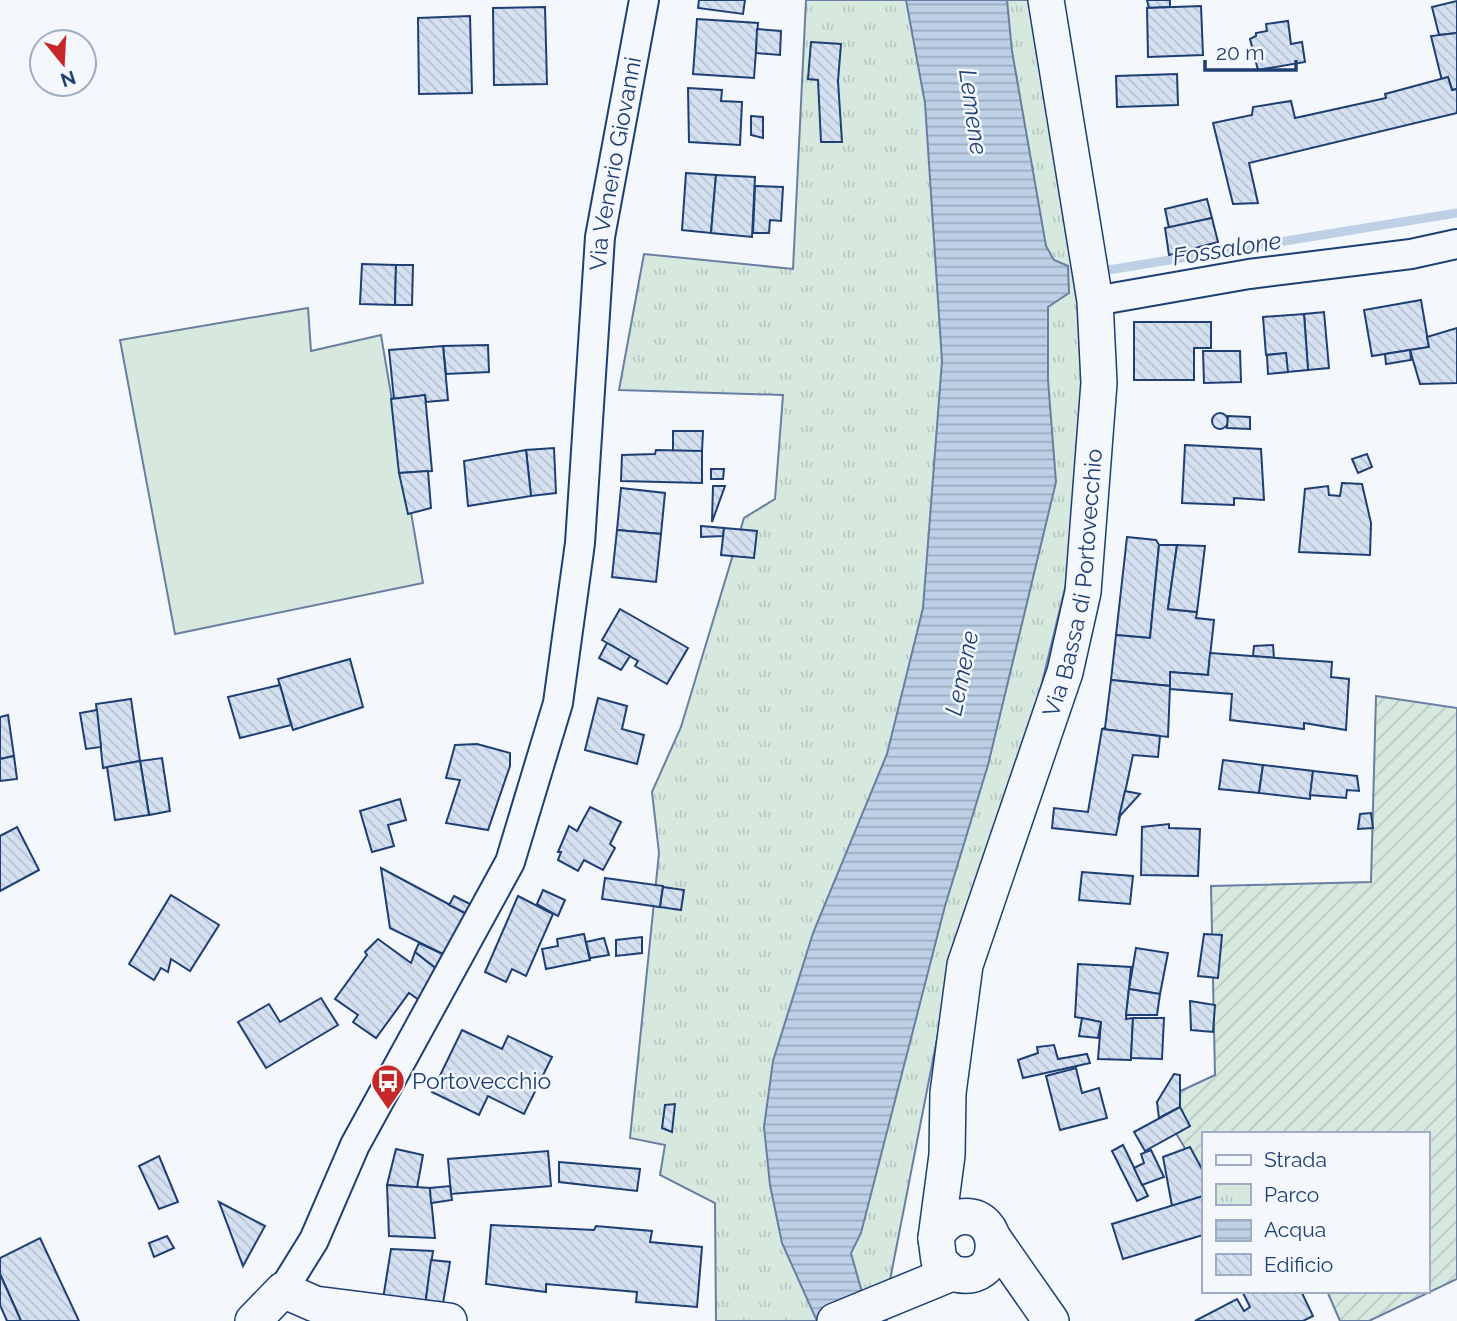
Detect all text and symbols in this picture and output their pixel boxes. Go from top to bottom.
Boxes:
north arrow [28,28,98,98]
scale bar [1205,28,1296,72]
text: 20 m [1216,40,1264,65]
street label: Via Venerio Giovanni [584,54,646,271]
text: N [58,66,79,92]
water label: Lemene [953,67,994,157]
water label: Fossalone [1170,226,1284,271]
street label: Via Bassa di Portovecchio [1037,448,1107,720]
water label: Lemene [938,628,985,718]
bus stop icon: Portovecchio [369,1062,407,1111]
place label: Portovecchio [412,1067,551,1094]
legend [1202,1132,1429,1293]
text: Strada [1264,1147,1327,1172]
text: Parco [1264,1182,1319,1207]
text: Acqua [1264,1217,1326,1242]
text: Edificio [1264,1252,1333,1277]

